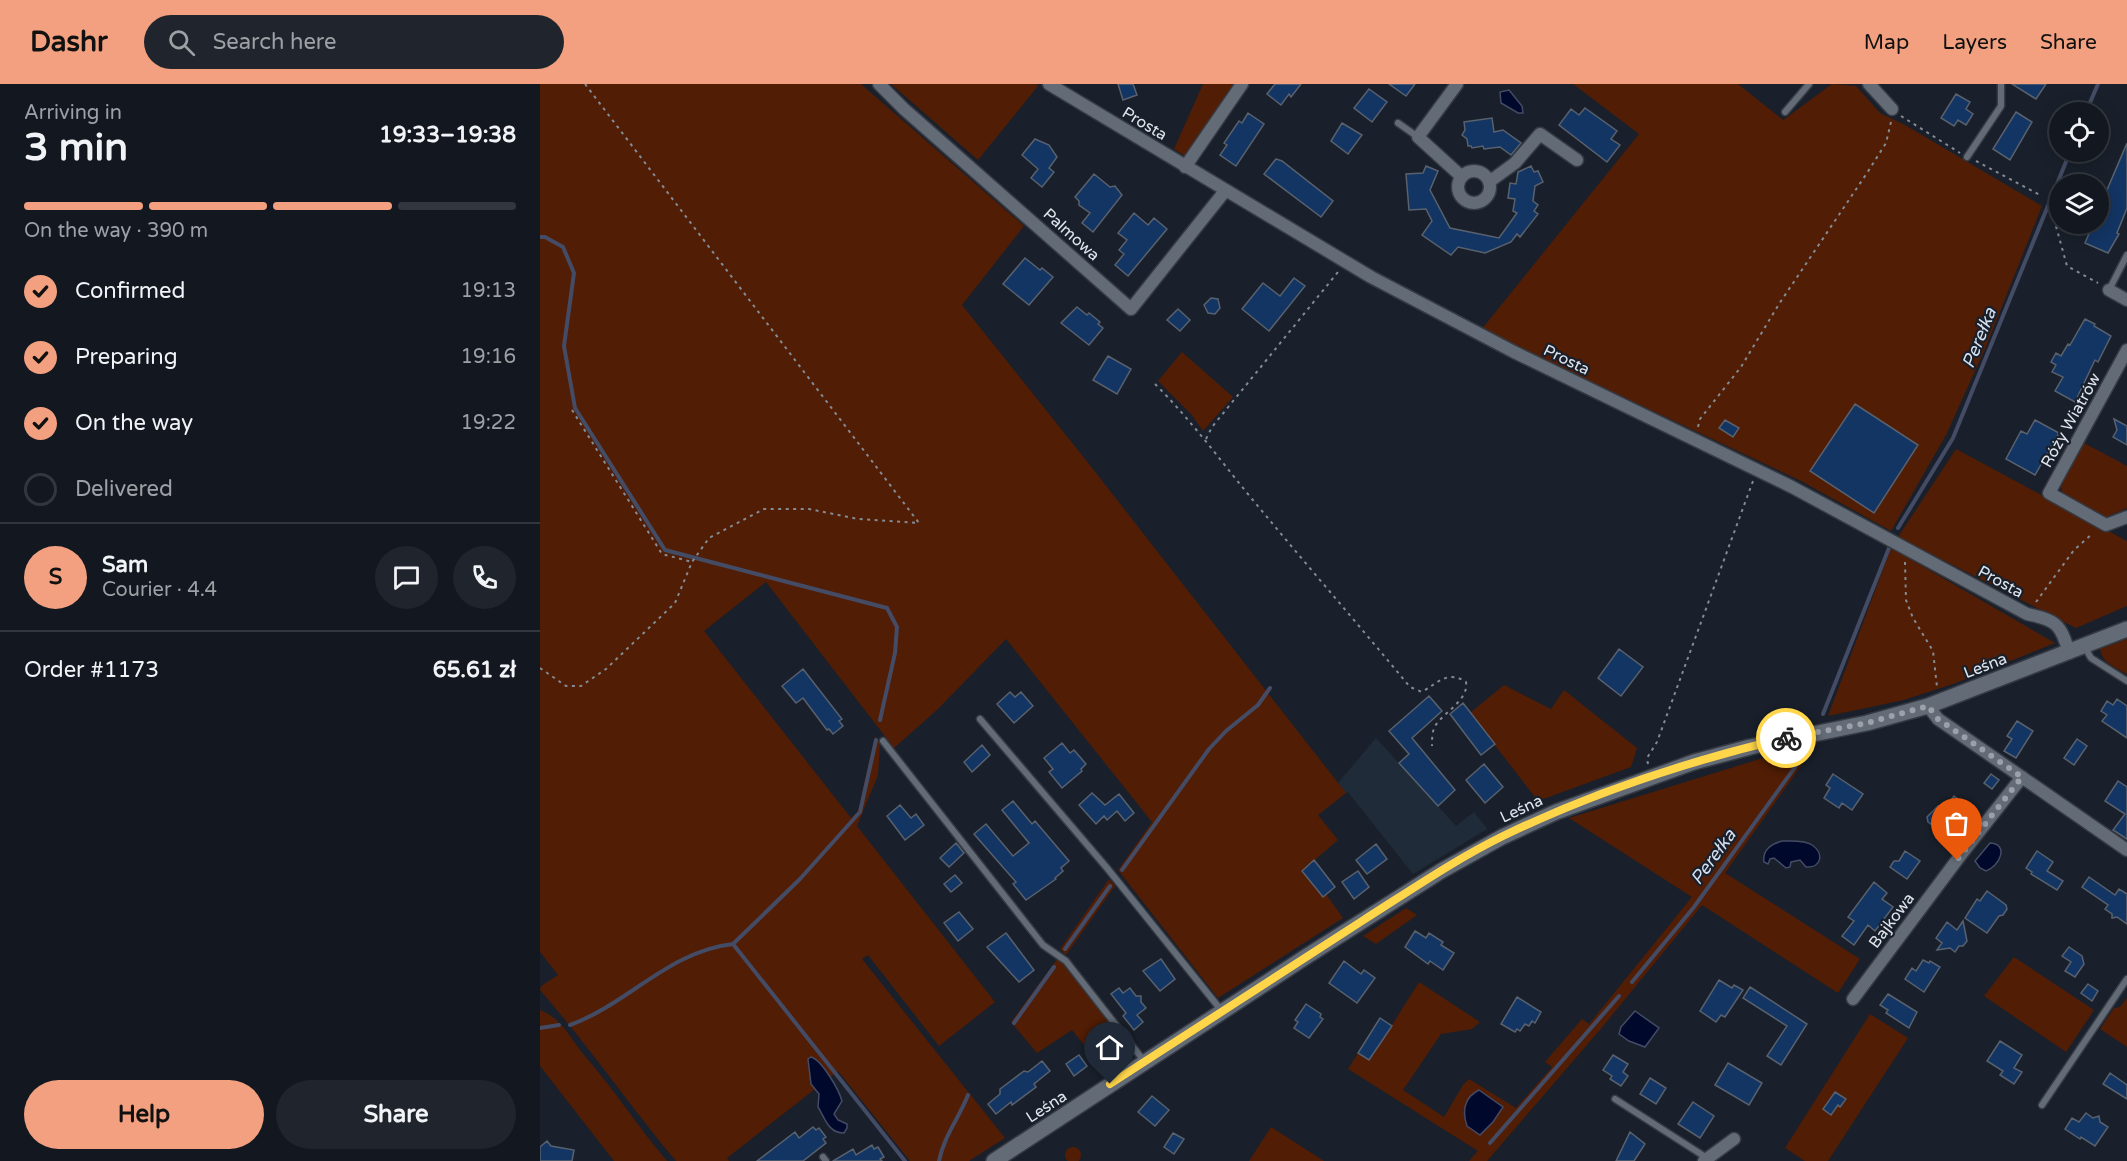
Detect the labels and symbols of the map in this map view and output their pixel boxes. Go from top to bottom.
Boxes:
street label: Prosta [1118,103,1171,145]
street label: Palmowa [1039,204,1104,265]
water label: Perełka [1957,304,2001,371]
street label: Prosta [1540,340,1593,380]
street label: Róży Wiatrów [2037,369,2105,471]
street label: Prosta [1974,561,2027,602]
street label: Leśna [1961,649,2010,683]
courier [1756,708,1816,768]
street label: Leśna [1497,790,1546,827]
pin [1931,798,1982,860]
water label: Perełka [1686,824,1741,889]
street label: Bajkowa [1865,889,1919,952]
pin [1084,1022,1135,1084]
street label: Leśna [1022,1086,1071,1127]

